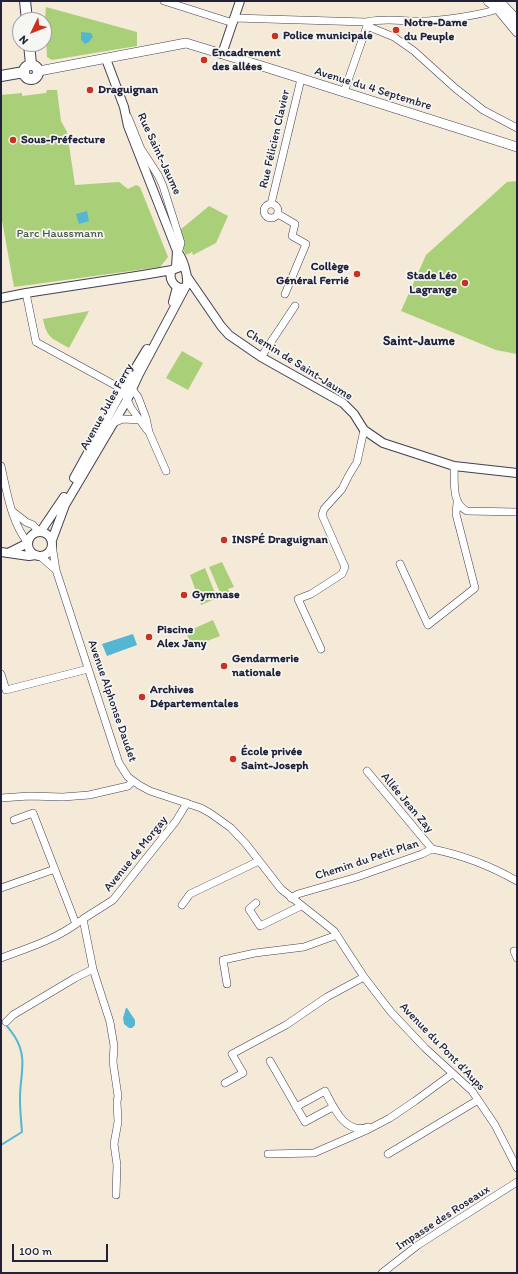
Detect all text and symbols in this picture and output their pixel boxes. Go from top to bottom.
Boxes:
north arrow [12,12,52,52]
place label: Notre-Dame du Peuple [404,16,467,44]
marker: Notre-Dame du Peuple [391,25,401,35]
place label: Police municipale [283,29,373,43]
marker: Police municipale [270,31,280,41]
text: N [16,33,31,47]
place label: Encadrement des allées [212,46,281,74]
marker: Encadrement des allées [199,55,209,65]
street label: Avenue du 4 Septembre [313,64,433,114]
place label: Draguignan [98,83,158,97]
marker: Draguignan [85,85,95,95]
street label: Rue Félicien Clavier [257,88,293,190]
street label: Rue Saint-Jaume [134,111,184,197]
place label: Sous-Préfecture [21,133,105,147]
marker: Sous-Préfecture [8,135,18,145]
park label: Parc Haussmann [17,227,103,241]
place label: Collège Général Ferrié [276,260,349,288]
marker: Collège Général Ferrié [352,269,362,279]
place label: Stade Léo Lagrange [407,269,457,297]
marker: Stade Léo Lagrange [460,278,470,288]
street label: Chemin de Saint-Jaume [243,326,355,404]
district label: Saint-Jaume [383,334,455,350]
street label: Avenue Jules Ferry [77,361,137,453]
place label: INSPÉ Draguignan [232,533,328,547]
marker: INSPÉ Draguignan [219,535,229,545]
place label: Gymnase [192,588,240,602]
marker: Gymnase [179,590,189,600]
place label: Piscine Alex Jany [157,623,206,651]
marker: Piscine Alex Jany [144,632,154,642]
street label: Avenue Alphonse Daudet [84,638,140,764]
place label: Gendarmerie nationale [232,652,299,680]
marker: Gendarmerie nationale [219,661,229,671]
place label: Archives Départementales [150,683,238,711]
marker: Archives Départementales [137,692,147,702]
place label: École privée Saint-Joseph [241,745,308,773]
marker: École privée Saint-Joseph [228,754,238,764]
street label: Allée Jean Zay [378,770,436,836]
street label: Avenue de Morgay [101,813,171,895]
street label: Chemin du Petit Plan [313,836,421,884]
street label: Avenue du Pont d'Aups [396,1000,488,1094]
street label: Impasse des Roseaux [393,1182,493,1254]
scale bar [14,1236,110,1262]
text: 100 m [19,1244,52,1258]

